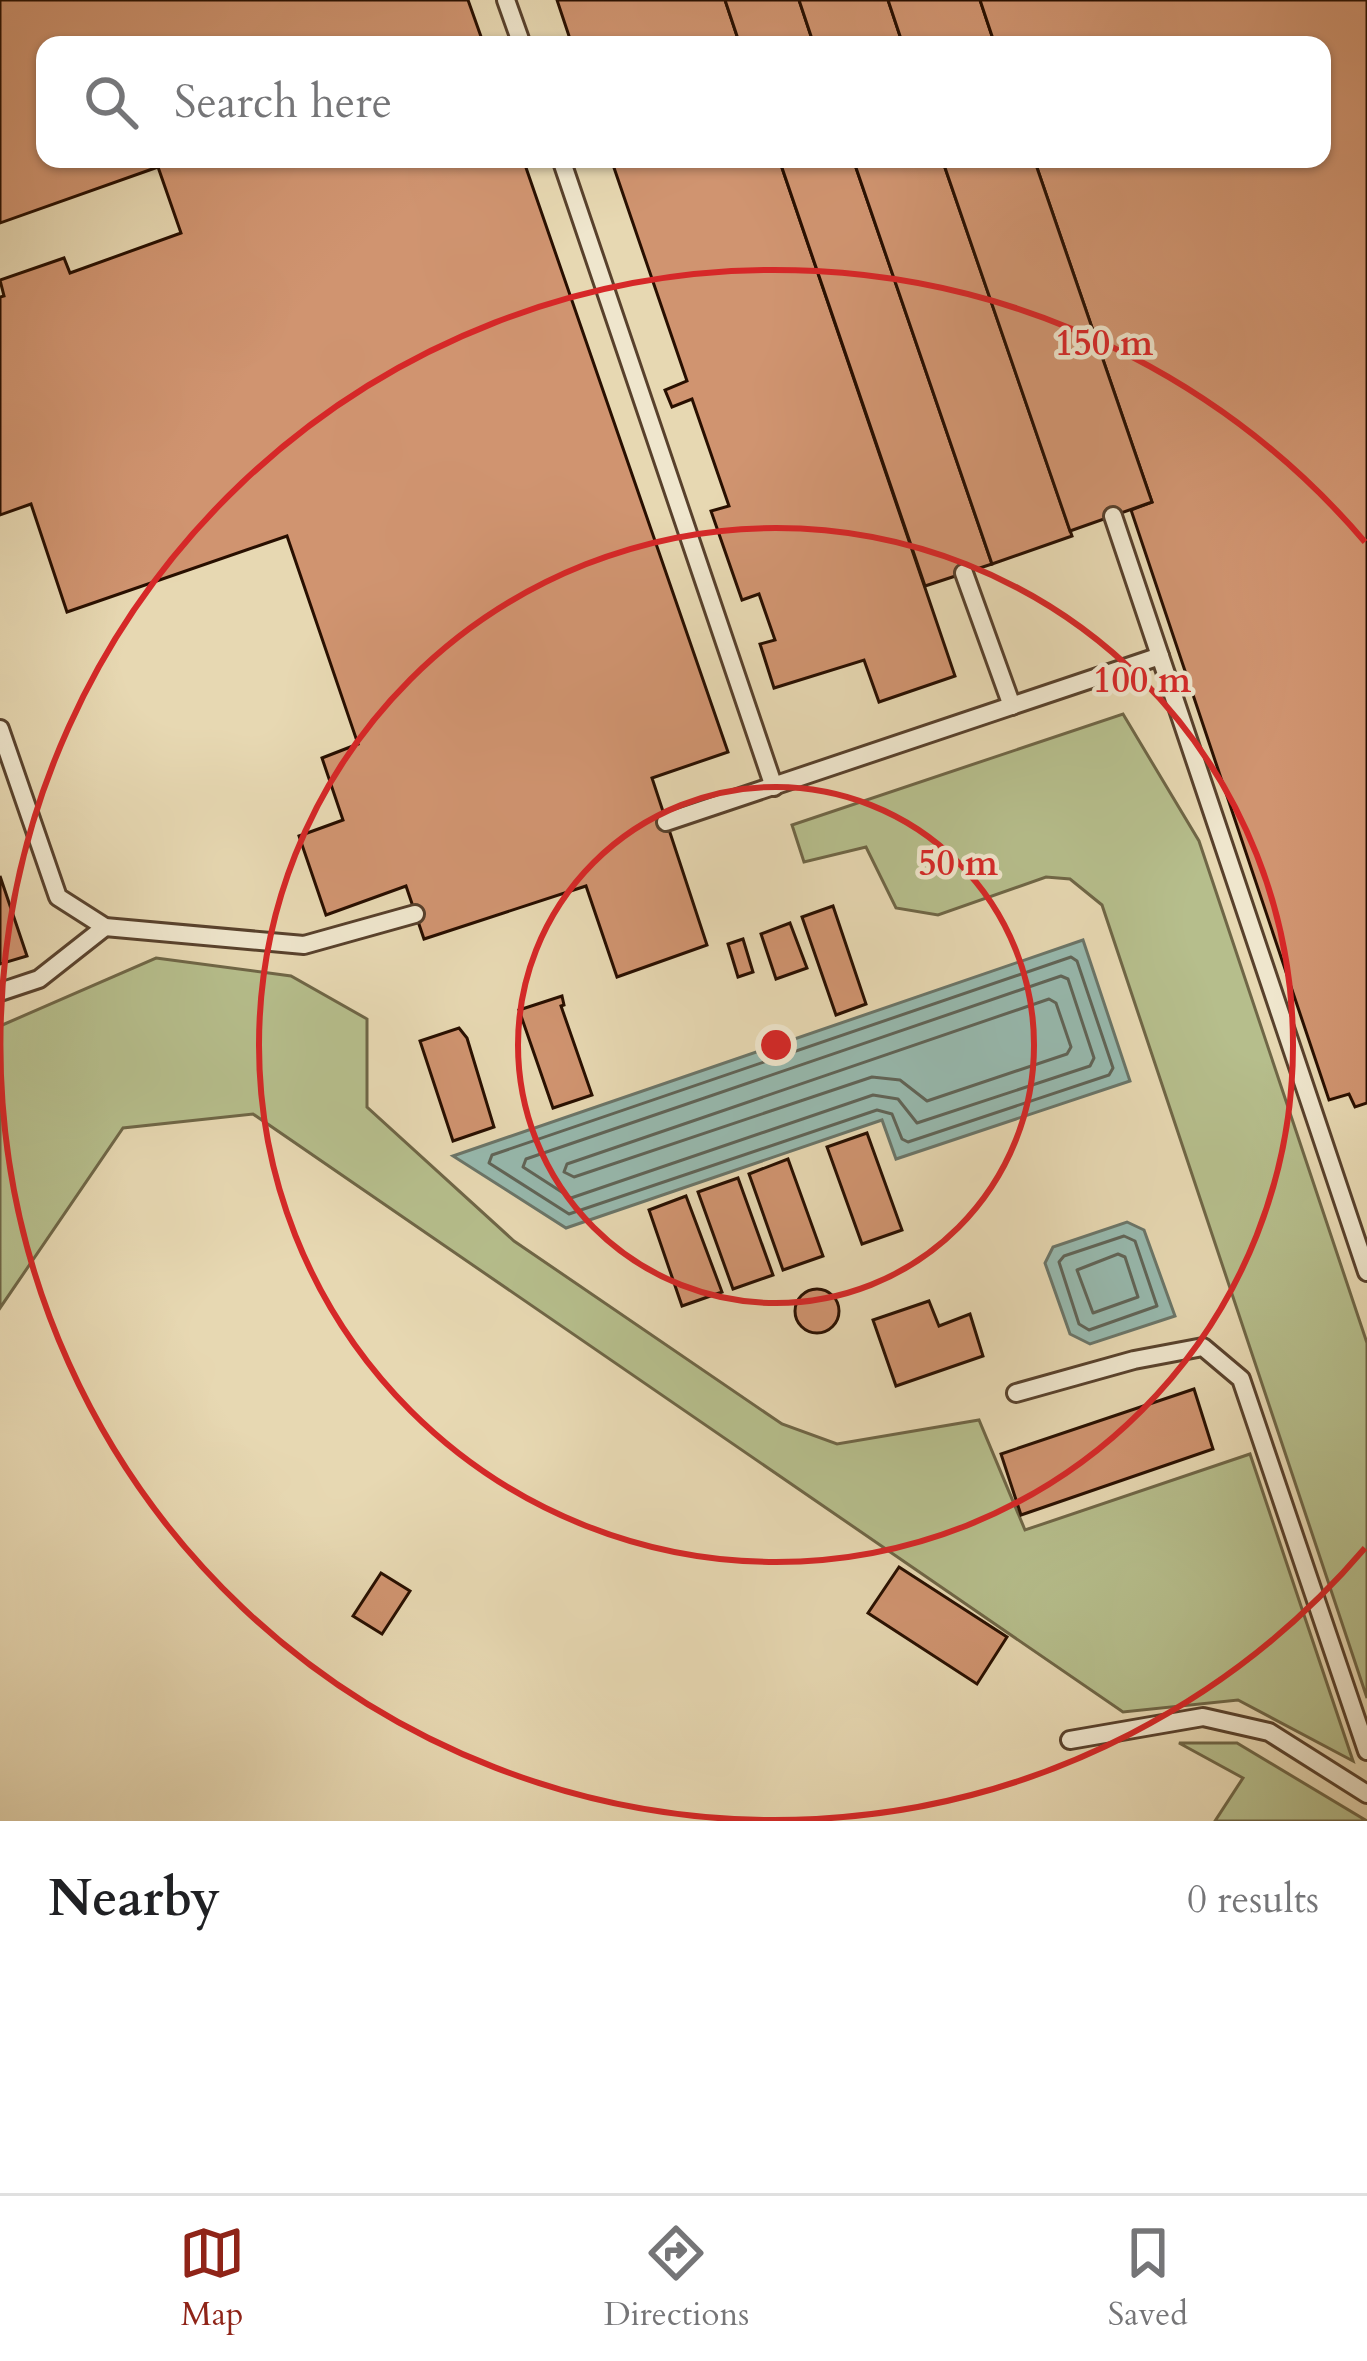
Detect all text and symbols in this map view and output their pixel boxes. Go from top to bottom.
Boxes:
search box [36,36,1331,168]
icon: search [78,69,144,135]
text: Search here [174,72,392,133]
text: 150 m [1055,319,1154,368]
text: 100 m [1093,656,1192,705]
text: 50 m [918,839,999,888]
centre of rings [755,1024,797,1066]
text: Nearby [48,1864,220,1934]
text: 0 results [1187,1873,1319,1926]
tab: Map [179,2220,245,2337]
tab: Directions [604,2220,749,2337]
tab: Saved [1108,2220,1188,2337]

